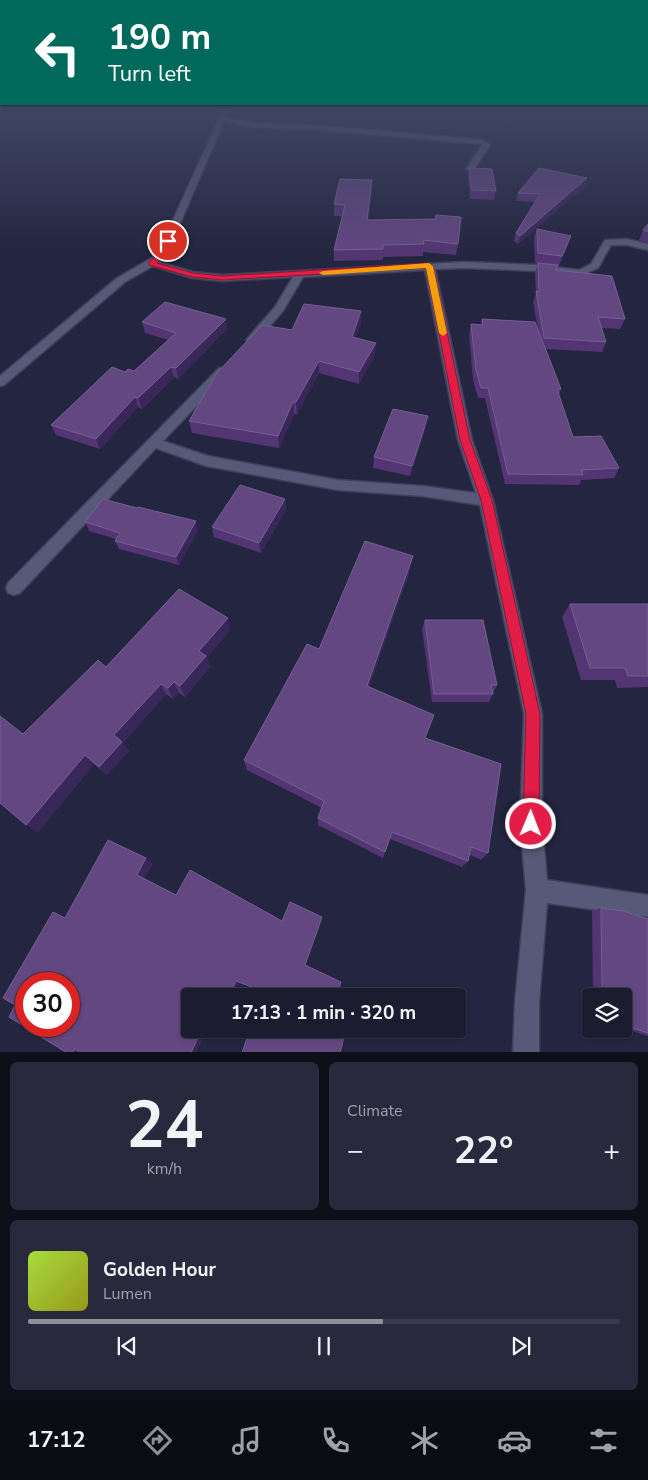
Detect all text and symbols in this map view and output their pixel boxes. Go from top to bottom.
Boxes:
text: 190 m [108,14,211,61]
icon: left [25,20,90,85]
text: Turn left [108,59,191,89]
pin [147,220,189,262]
icon: arrive [154,227,182,255]
position arrow [504,797,556,849]
speed limit sign: 30 [15,972,80,1037]
map controls [582,988,632,1038]
button: layers [582,988,632,1038]
text: 17:13 · 1 min · 320 m [231,1000,416,1026]
text: 24 [125,1081,204,1170]
text: Climate [347,1100,402,1122]
text: 22° [453,1125,514,1176]
text: − [347,1132,364,1170]
text: + [603,1132,620,1170]
text: km/h [147,1158,182,1180]
text: Golden Hour [103,1257,216,1283]
text: Lumen [103,1283,152,1305]
icon: previous [113,1332,141,1360]
icon: pause [310,1332,338,1360]
icon: next [507,1332,535,1360]
icon: directions [140,1423,175,1458]
icon: music [229,1423,264,1458]
icon: phone [318,1423,353,1458]
icon: climate [407,1423,442,1458]
icon: car [497,1423,532,1458]
icon: filters [586,1423,621,1458]
text: 17:12 [27,1425,85,1455]

